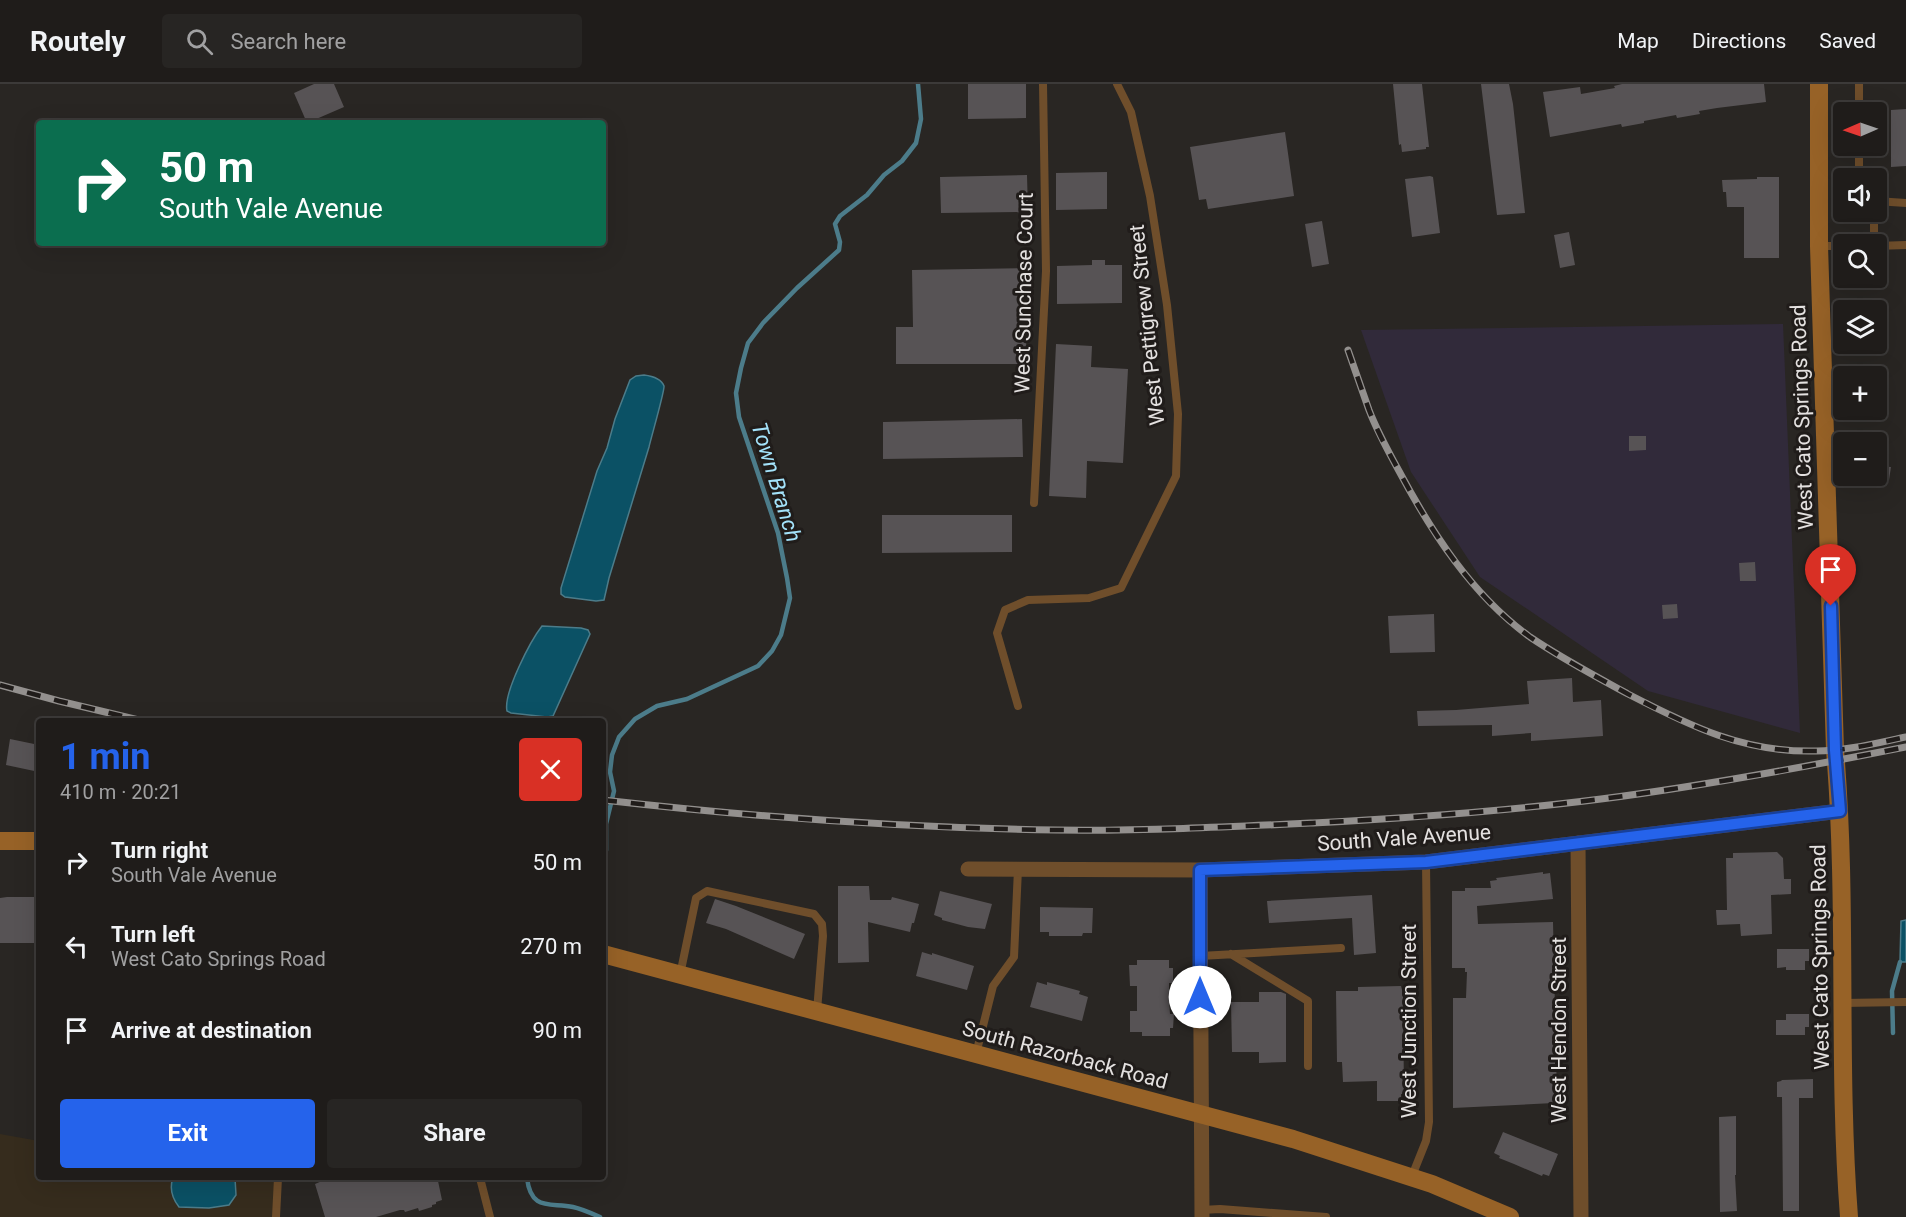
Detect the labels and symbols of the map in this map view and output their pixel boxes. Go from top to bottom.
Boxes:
north arrow [1833,102,1887,156]
street label: West Sunchase Court [1010,192,1038,394]
street label: West Pettigrew Street [1125,223,1169,427]
street label: West Cato Springs Road [1786,304,1818,530]
water label: Town Branch [747,419,807,545]
pin [1805,544,1856,606]
street label: South Vale Avenue [1316,820,1492,856]
street label: West Cato Springs Road [1806,844,1834,1070]
street label: West Junction Street [1397,924,1421,1118]
street label: West Hendon Street [1547,937,1571,1123]
position arrow [1168,965,1232,1029]
street label: South Razorback Road [960,1016,1170,1094]

